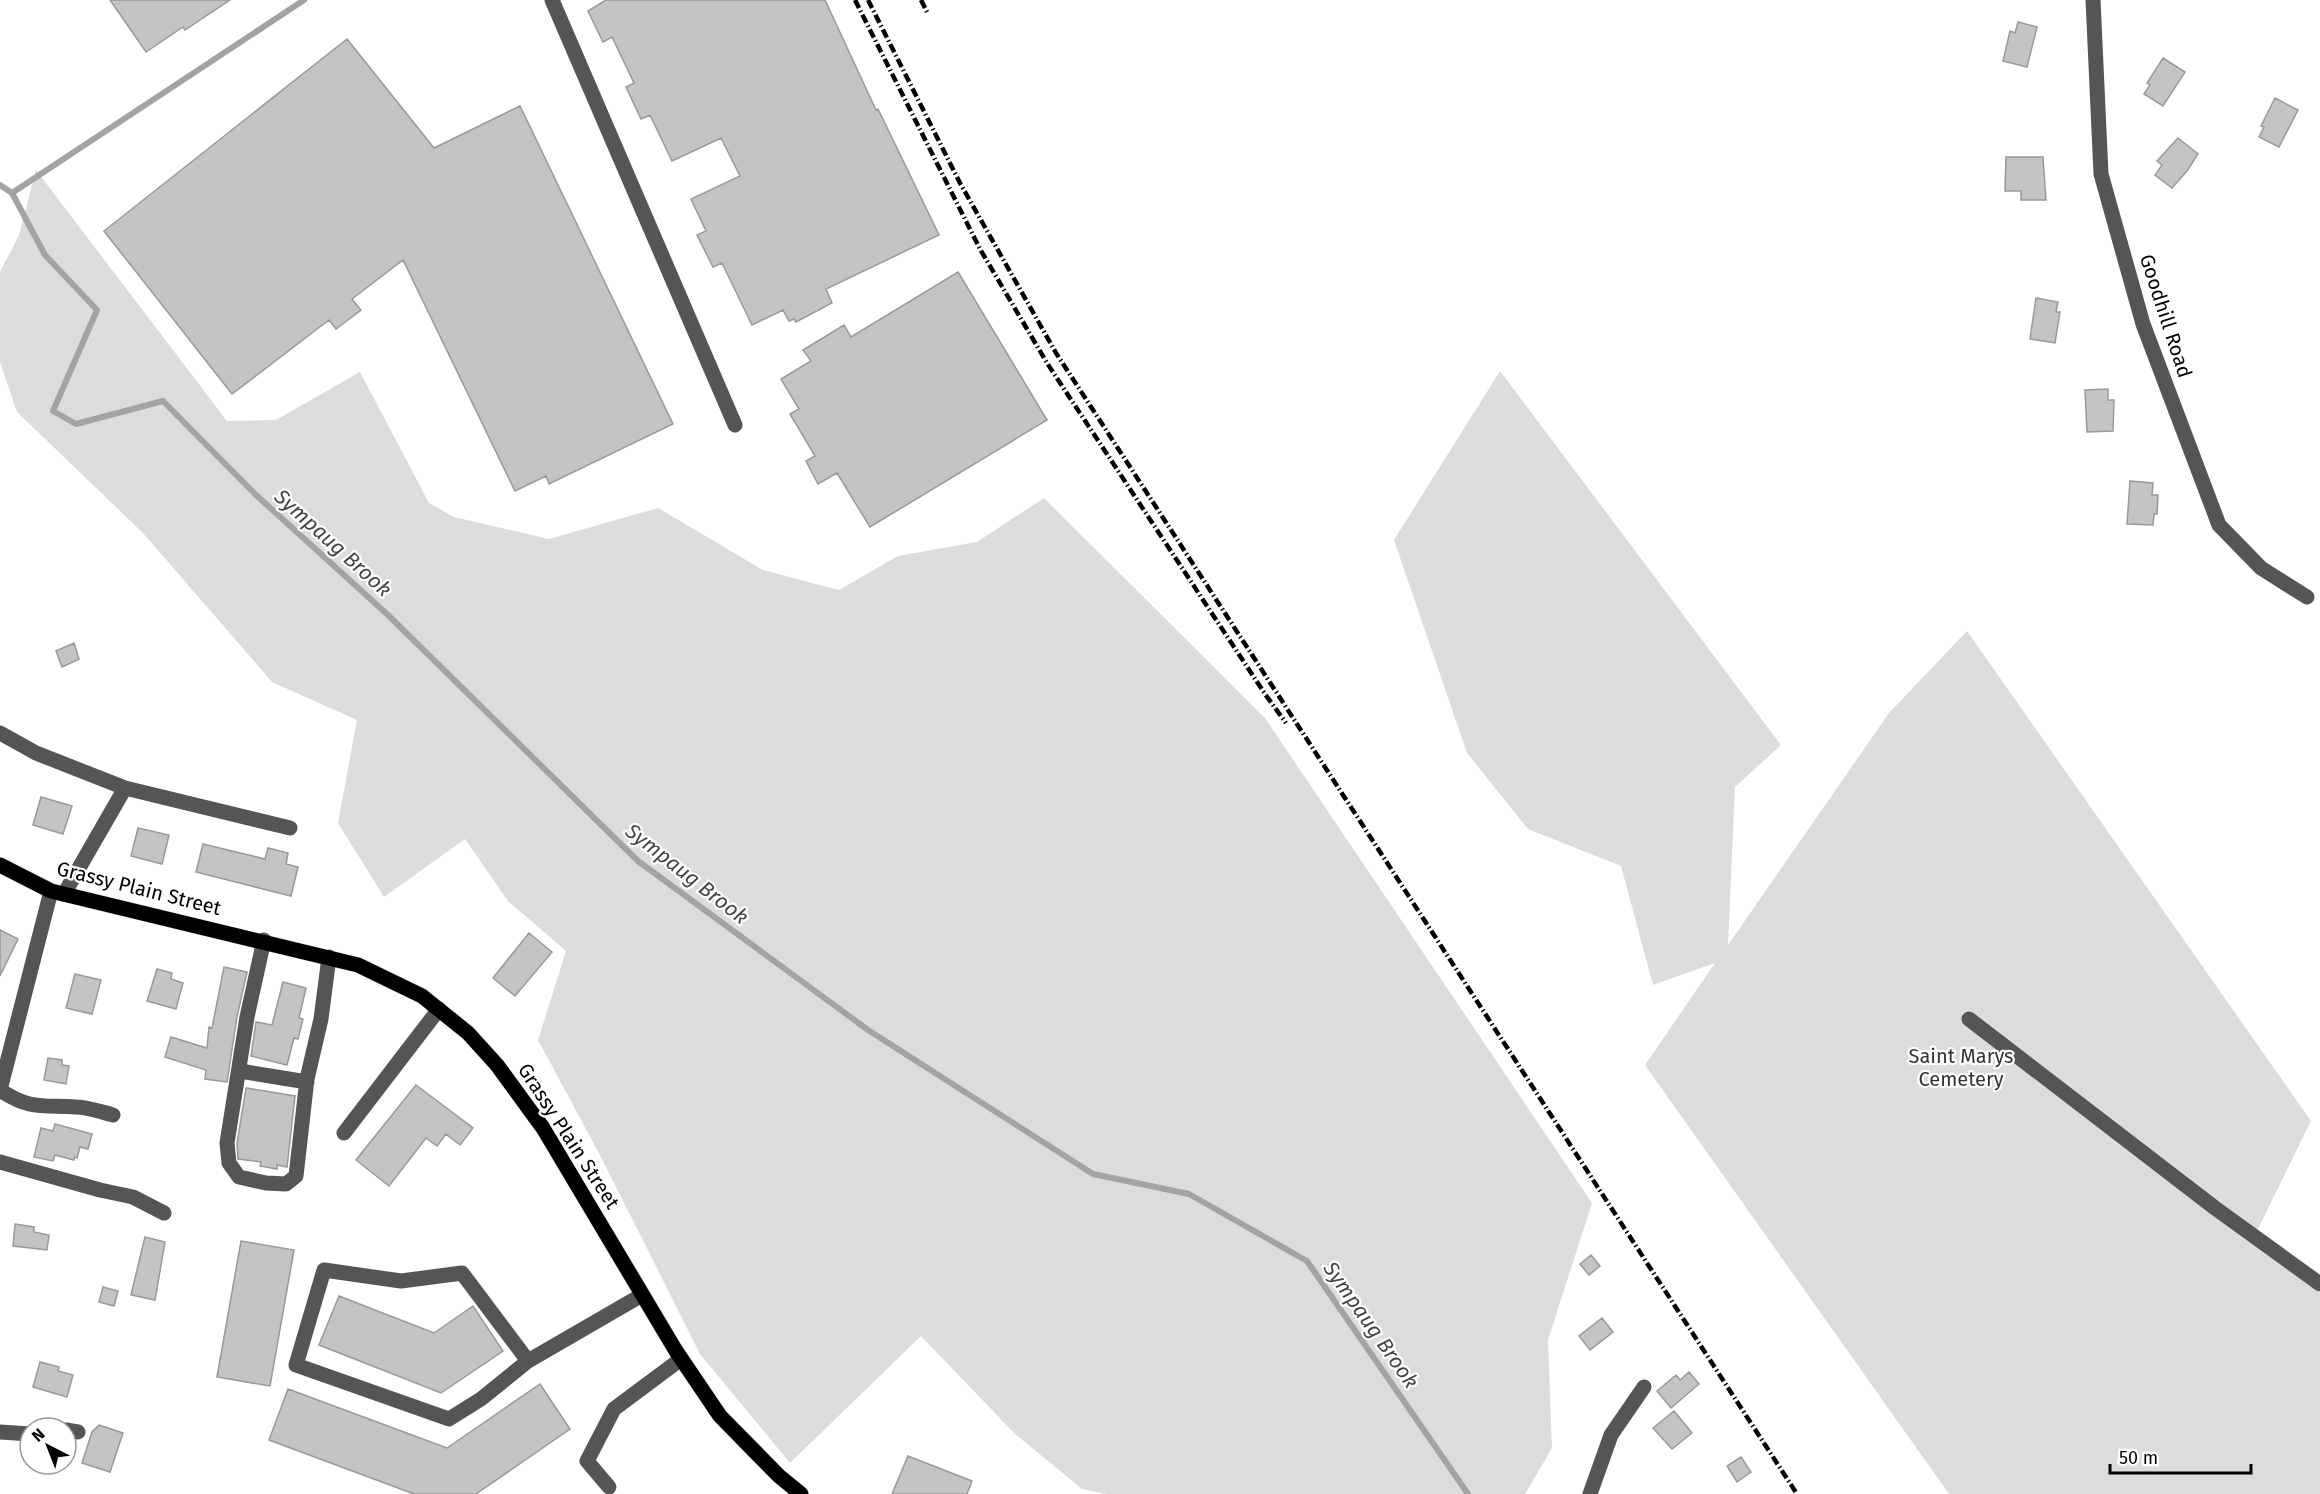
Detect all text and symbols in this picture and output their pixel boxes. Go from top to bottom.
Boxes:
street label: Goodhill Road [2135,251,2197,381]
water label: Sympaug Brook [268,483,397,602]
water label: Sympaug Brook [620,817,754,930]
street label: Grassy Plain Street [54,856,224,920]
park label: Saint Marys Cemetery [1909,1044,2013,1091]
street label: Grassy Plain Street [513,1059,625,1214]
water label: Sympaug Brook [1317,1256,1424,1393]
north arrow [18,1416,78,1476]
text: N [28,1425,49,1446]
scale bar [2110,1437,2251,1475]
text: 50 m [2119,1447,2158,1469]

